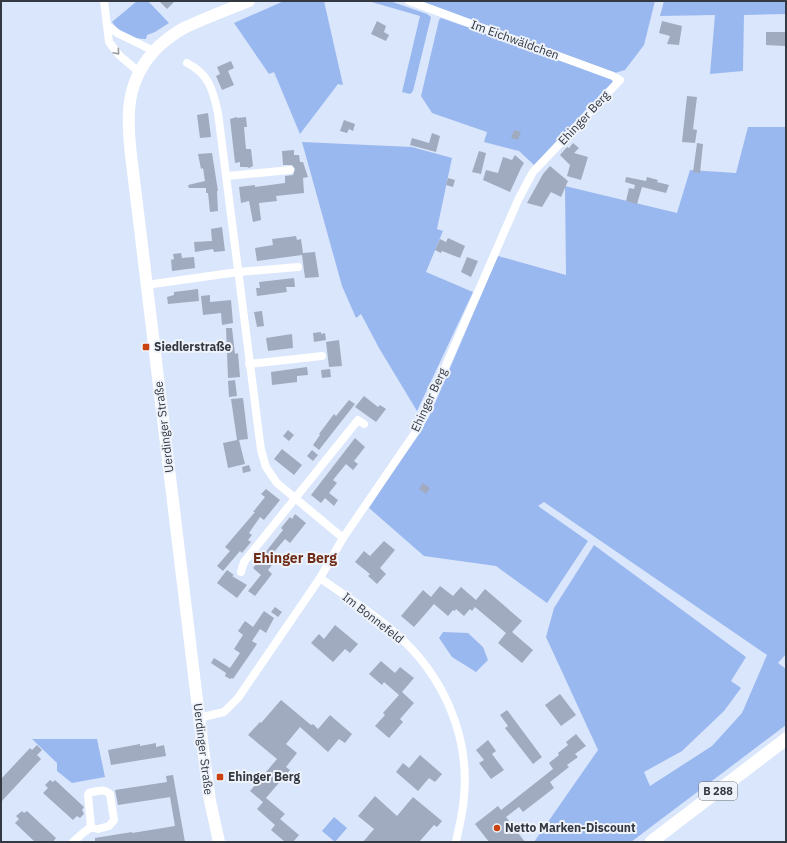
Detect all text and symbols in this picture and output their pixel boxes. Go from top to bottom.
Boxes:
street label: Im Eichwäldchen [469,17,561,62]
one-way arrow [112,47,119,55]
street label: Ehinger Berg [555,87,613,148]
place label: Siedlerstraße [154,339,232,354]
marker: Siedlerstraße [141,342,151,352]
street label: Ehinger Berg [407,365,450,434]
street label: Uerdinger Straße [150,380,177,474]
district label: Ehinger Berg [253,549,337,567]
street label: Im Bonnefeld [340,589,407,646]
street label: Uerdinger Straße [190,702,217,796]
place label: Ehinger Berg [228,769,300,784]
marker: Ehinger Berg [215,772,225,782]
road number: B 288 [699,782,737,800]
place label: Netto Marken-Discount [505,820,636,835]
marker: Netto Marken-Discount [492,823,502,833]

